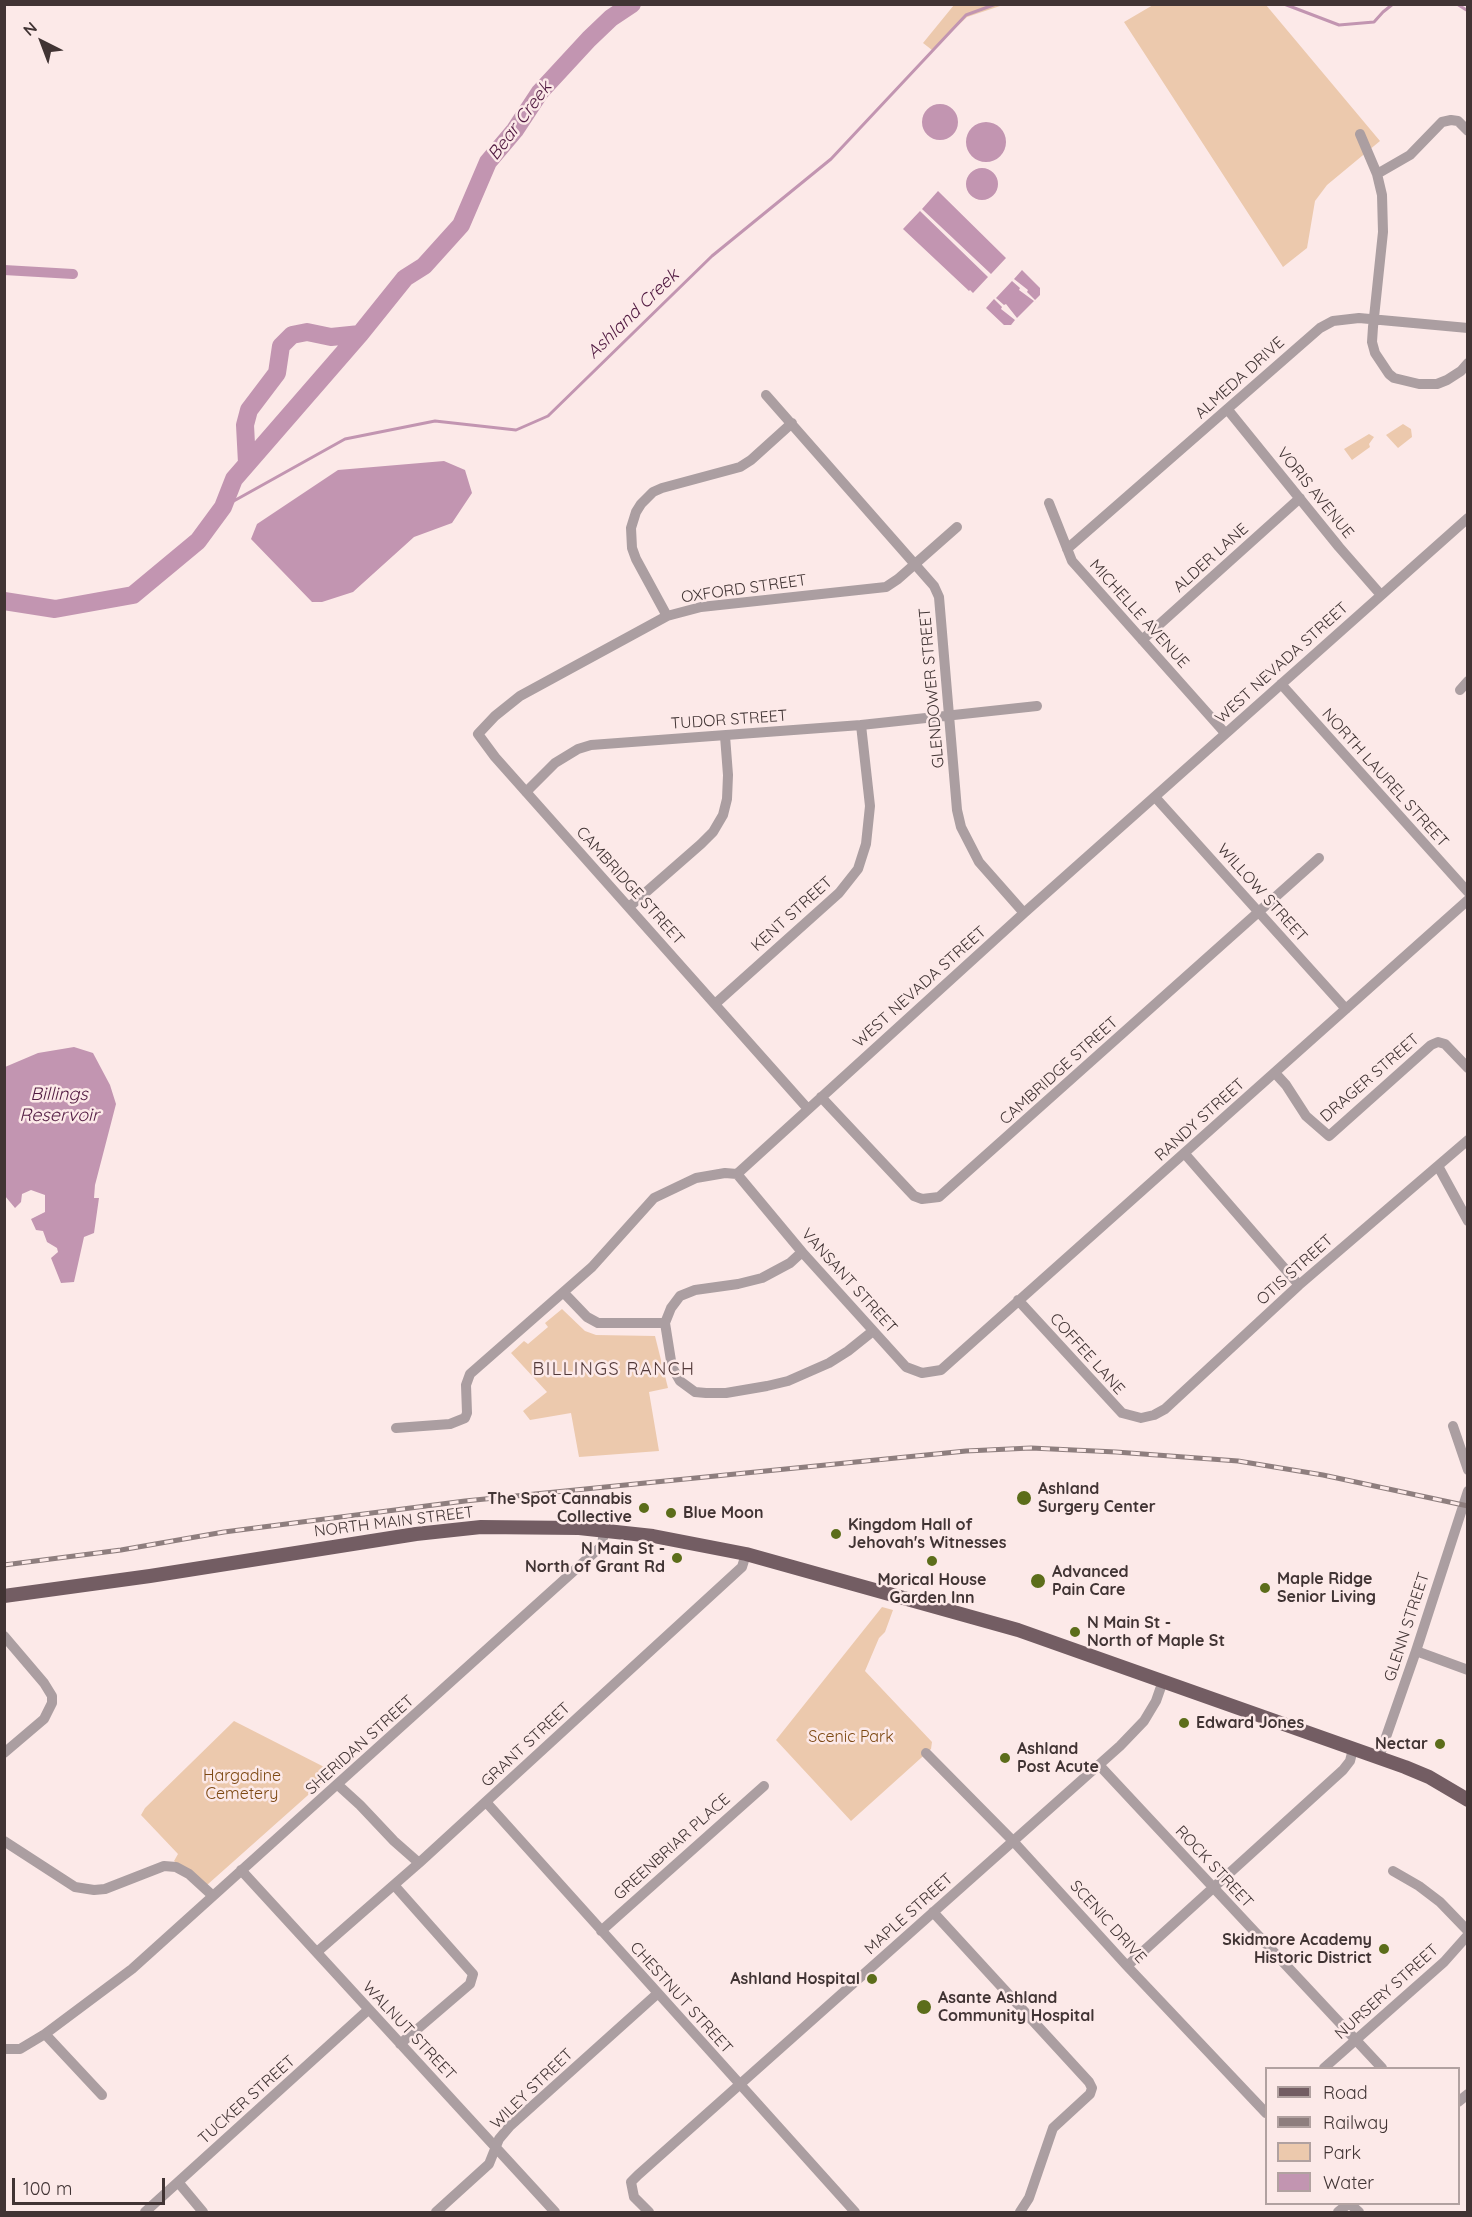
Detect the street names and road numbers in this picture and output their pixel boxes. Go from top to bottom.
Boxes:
street label: ALMEDA DRIVE [1191,333,1289,423]
street label: VORIS AVENUE [1272,444,1358,542]
street label: ALDER LANE [1170,519,1252,597]
street label: MICHELLE AVENUE [1085,556,1193,672]
street label: OXFORD STREET [680,571,808,607]
street label: WEST NEVADA STREET [1212,598,1352,728]
street label: GLENDOWER STREET [915,607,949,769]
street label: NORTH LAUREL STREET [1318,705,1452,851]
street label: TUDOR STREET [670,706,788,734]
street label: CAMBRIDGE STREET [572,823,688,949]
street label: WILLOW STREET [1213,840,1311,946]
street label: KENT STREET [747,872,837,956]
street label: WEST NEVADA STREET [850,922,990,1052]
street label: CAMBRIDGE STREET [996,1013,1122,1129]
street label: DRAGER STREET [1317,1030,1423,1126]
street label: RANDY STREET [1151,1075,1249,1165]
street label: VANSANT STREET [797,1225,901,1337]
street label: OTIS STREET [1253,1231,1337,1309]
street label: COFFEE LANE [1045,1309,1129,1399]
street label: NORTH MAIN STREET [313,1503,475,1541]
street label: GLENN STREET [1380,1570,1434,1684]
street label: SHERIDAN STREET [302,1691,418,1799]
street label: GRANT STREET [477,1699,575,1791]
street label: GREENBRIAR PLACE [610,1790,734,1904]
street label: ROCK STREET [1171,1822,1257,1912]
street label: MAPLE STREET [861,1869,957,1959]
street label: SCENIC DRIVE [1066,1877,1150,1967]
street label: CHESTNUT STREET [626,1938,736,2058]
street label: NURSERY STREET [1331,1940,1443,2044]
street label: WALNUT STREET [358,1978,460,2084]
street label: WILEY STREET [487,2045,577,2133]
street label: TUCKER STREET [195,2051,299,2149]

